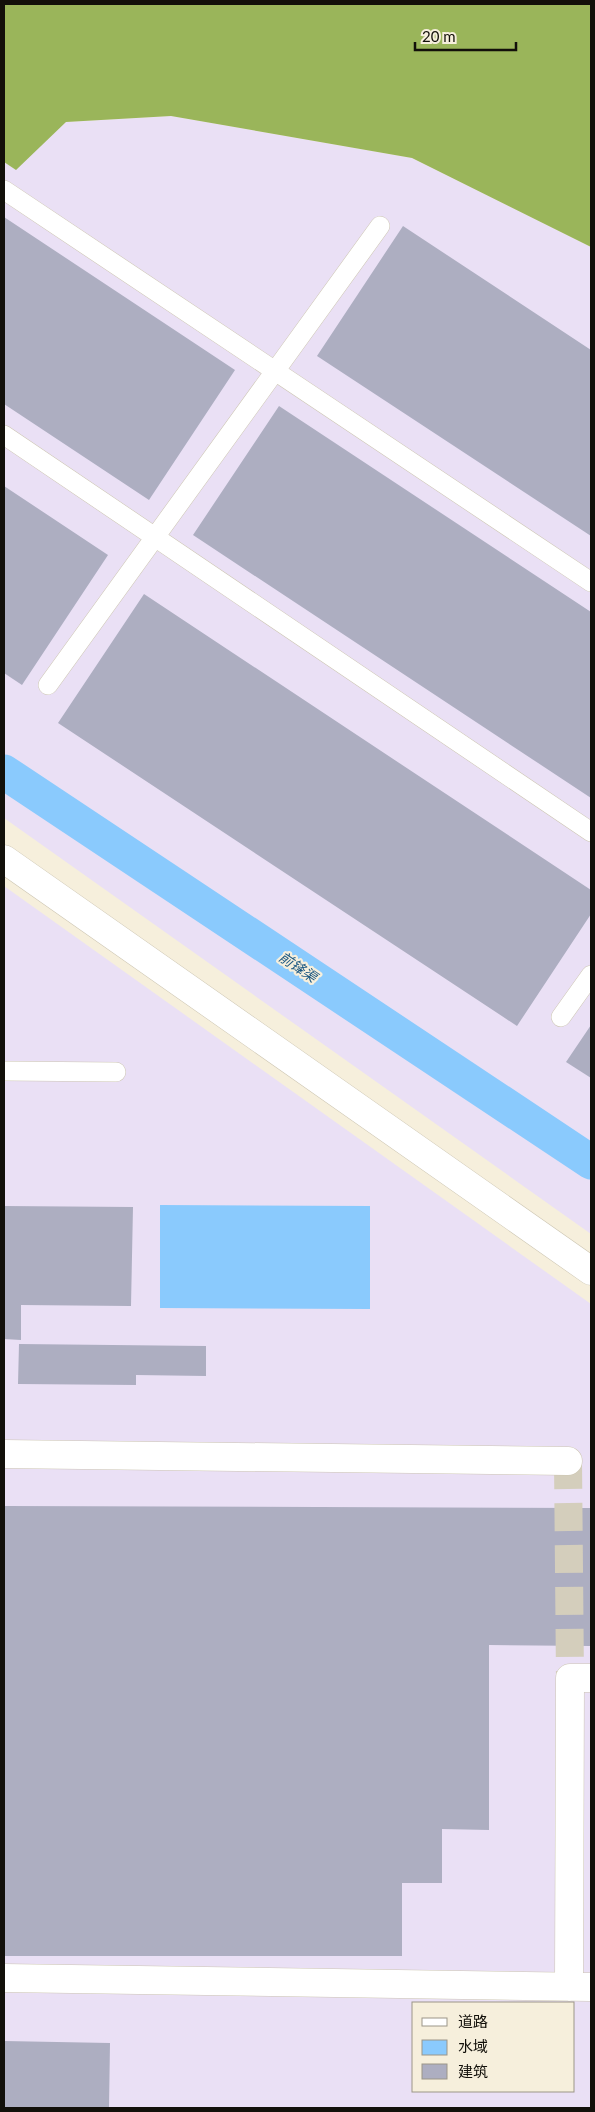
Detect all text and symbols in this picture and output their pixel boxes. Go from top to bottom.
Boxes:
scale bar [415,20,516,52]
text: 20 m [422,27,456,45]
water label: 前锋渠 [276,948,322,986]
legend [412,2002,575,2092]
text: 道路 [458,2012,488,2030]
text: 水域 [458,2037,488,2055]
text: 建筑 [458,2062,488,2080]

